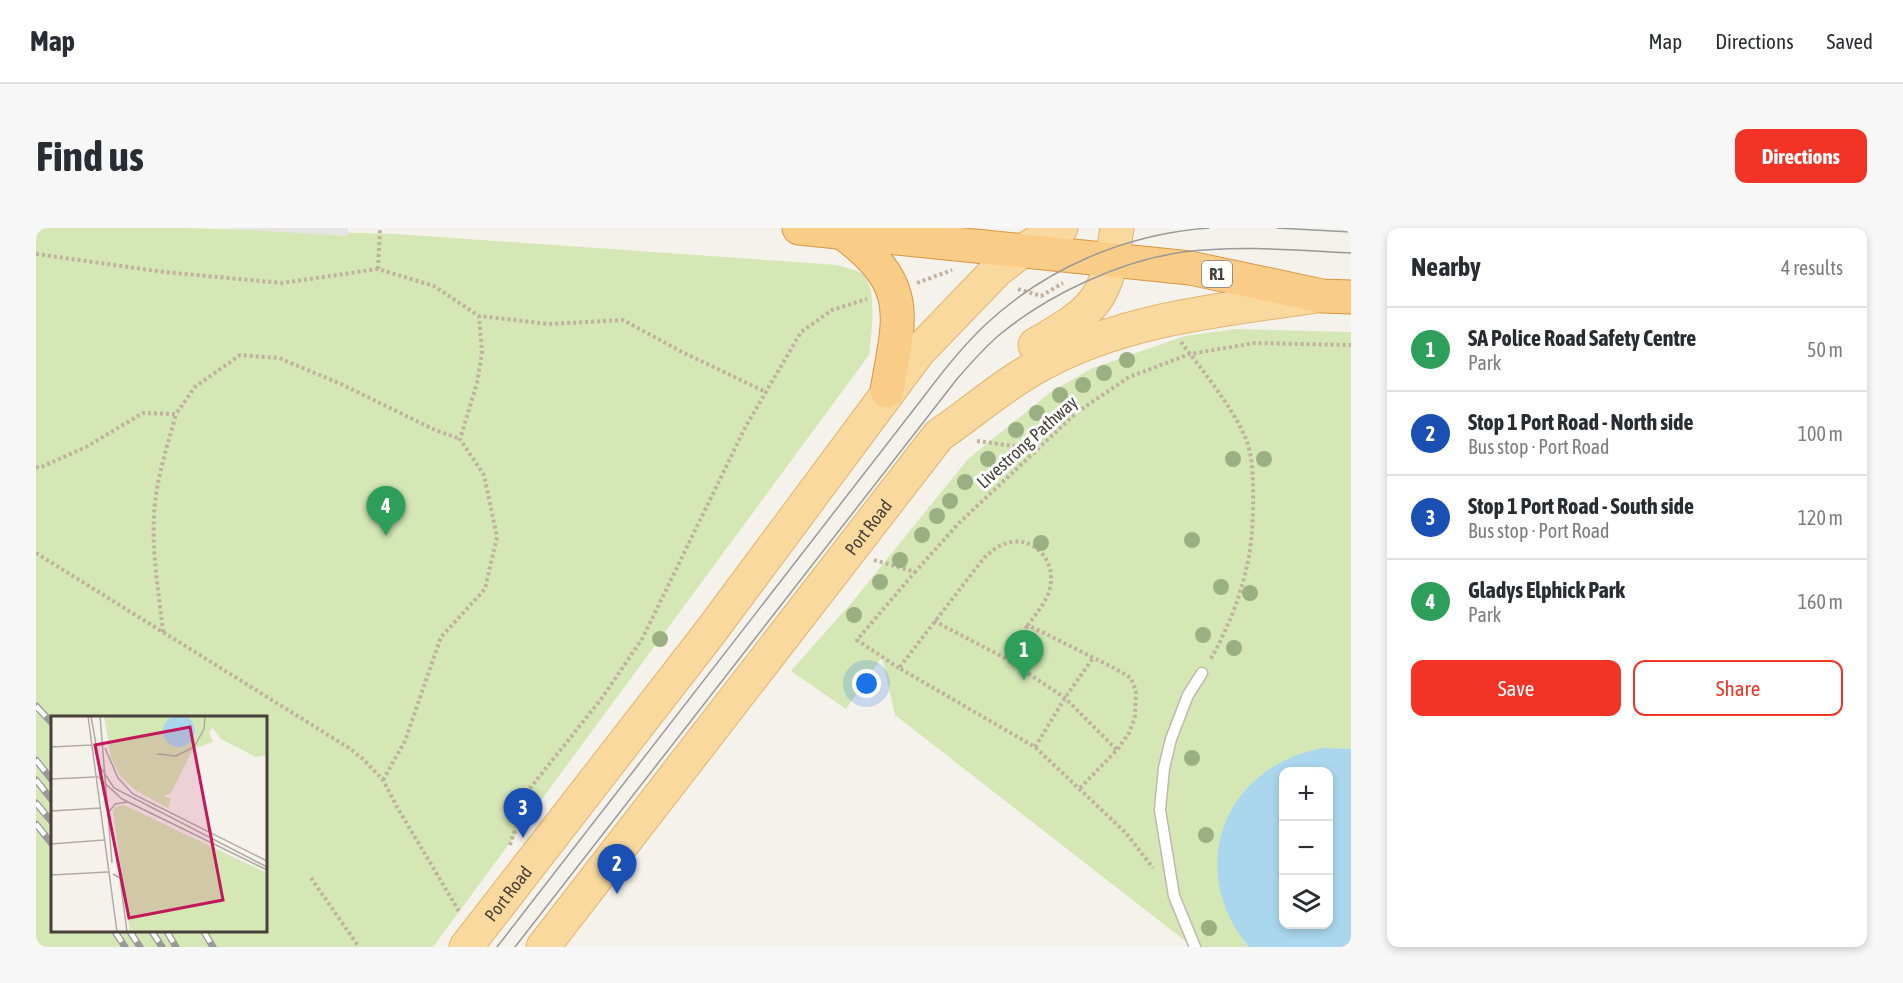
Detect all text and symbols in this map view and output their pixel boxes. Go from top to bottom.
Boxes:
text: Map [30,25,75,57]
text: Map [1648,29,1682,53]
text: Directions [1715,29,1794,53]
text: Saved [1827,29,1873,53]
button: Directions [1735,129,1867,183]
text: Find us [36,132,144,180]
text: Nearby [1411,252,1481,282]
text: 4 results [1781,256,1843,279]
road number: R1 [1202,261,1232,287]
text: SA Police Road Safety Centre [1468,325,1696,351]
text: 1 [1426,338,1435,361]
text: 50 m [1807,338,1843,361]
text: Park [1468,351,1501,374]
street label: Livestrong Pathway [972,391,1082,493]
text: Stop 1 Port Road - North side [1468,409,1693,435]
text: 2 [1426,422,1435,445]
text: 100 m [1798,422,1843,445]
text: Bus stop · Port Road [1468,435,1610,458]
pin: 4 [366,486,406,536]
text: Stop 1 Port Road - South side [1468,493,1694,519]
street label: Port Road [840,495,896,559]
text: 3 [1426,506,1435,529]
text: 120 m [1798,506,1843,529]
text: Bus stop · Port Road [1468,519,1610,542]
text: Gladys Elphick Park [1468,577,1625,603]
text: 4 [1426,590,1435,613]
text: 160 m [1798,590,1843,613]
text: Park [1468,603,1501,626]
pin: 1 [1004,630,1044,680]
button: Save [1411,660,1621,716]
button: Share [1633,660,1843,716]
your location [852,669,881,698]
inset map [51,716,267,932]
map controls [1279,767,1333,929]
button: + [1279,767,1333,821]
pin: 3 [504,788,542,838]
button: − [1279,821,1333,875]
pin: 2 [598,844,636,894]
street label: Port Road [480,861,536,925]
button: layers [1279,875,1333,929]

